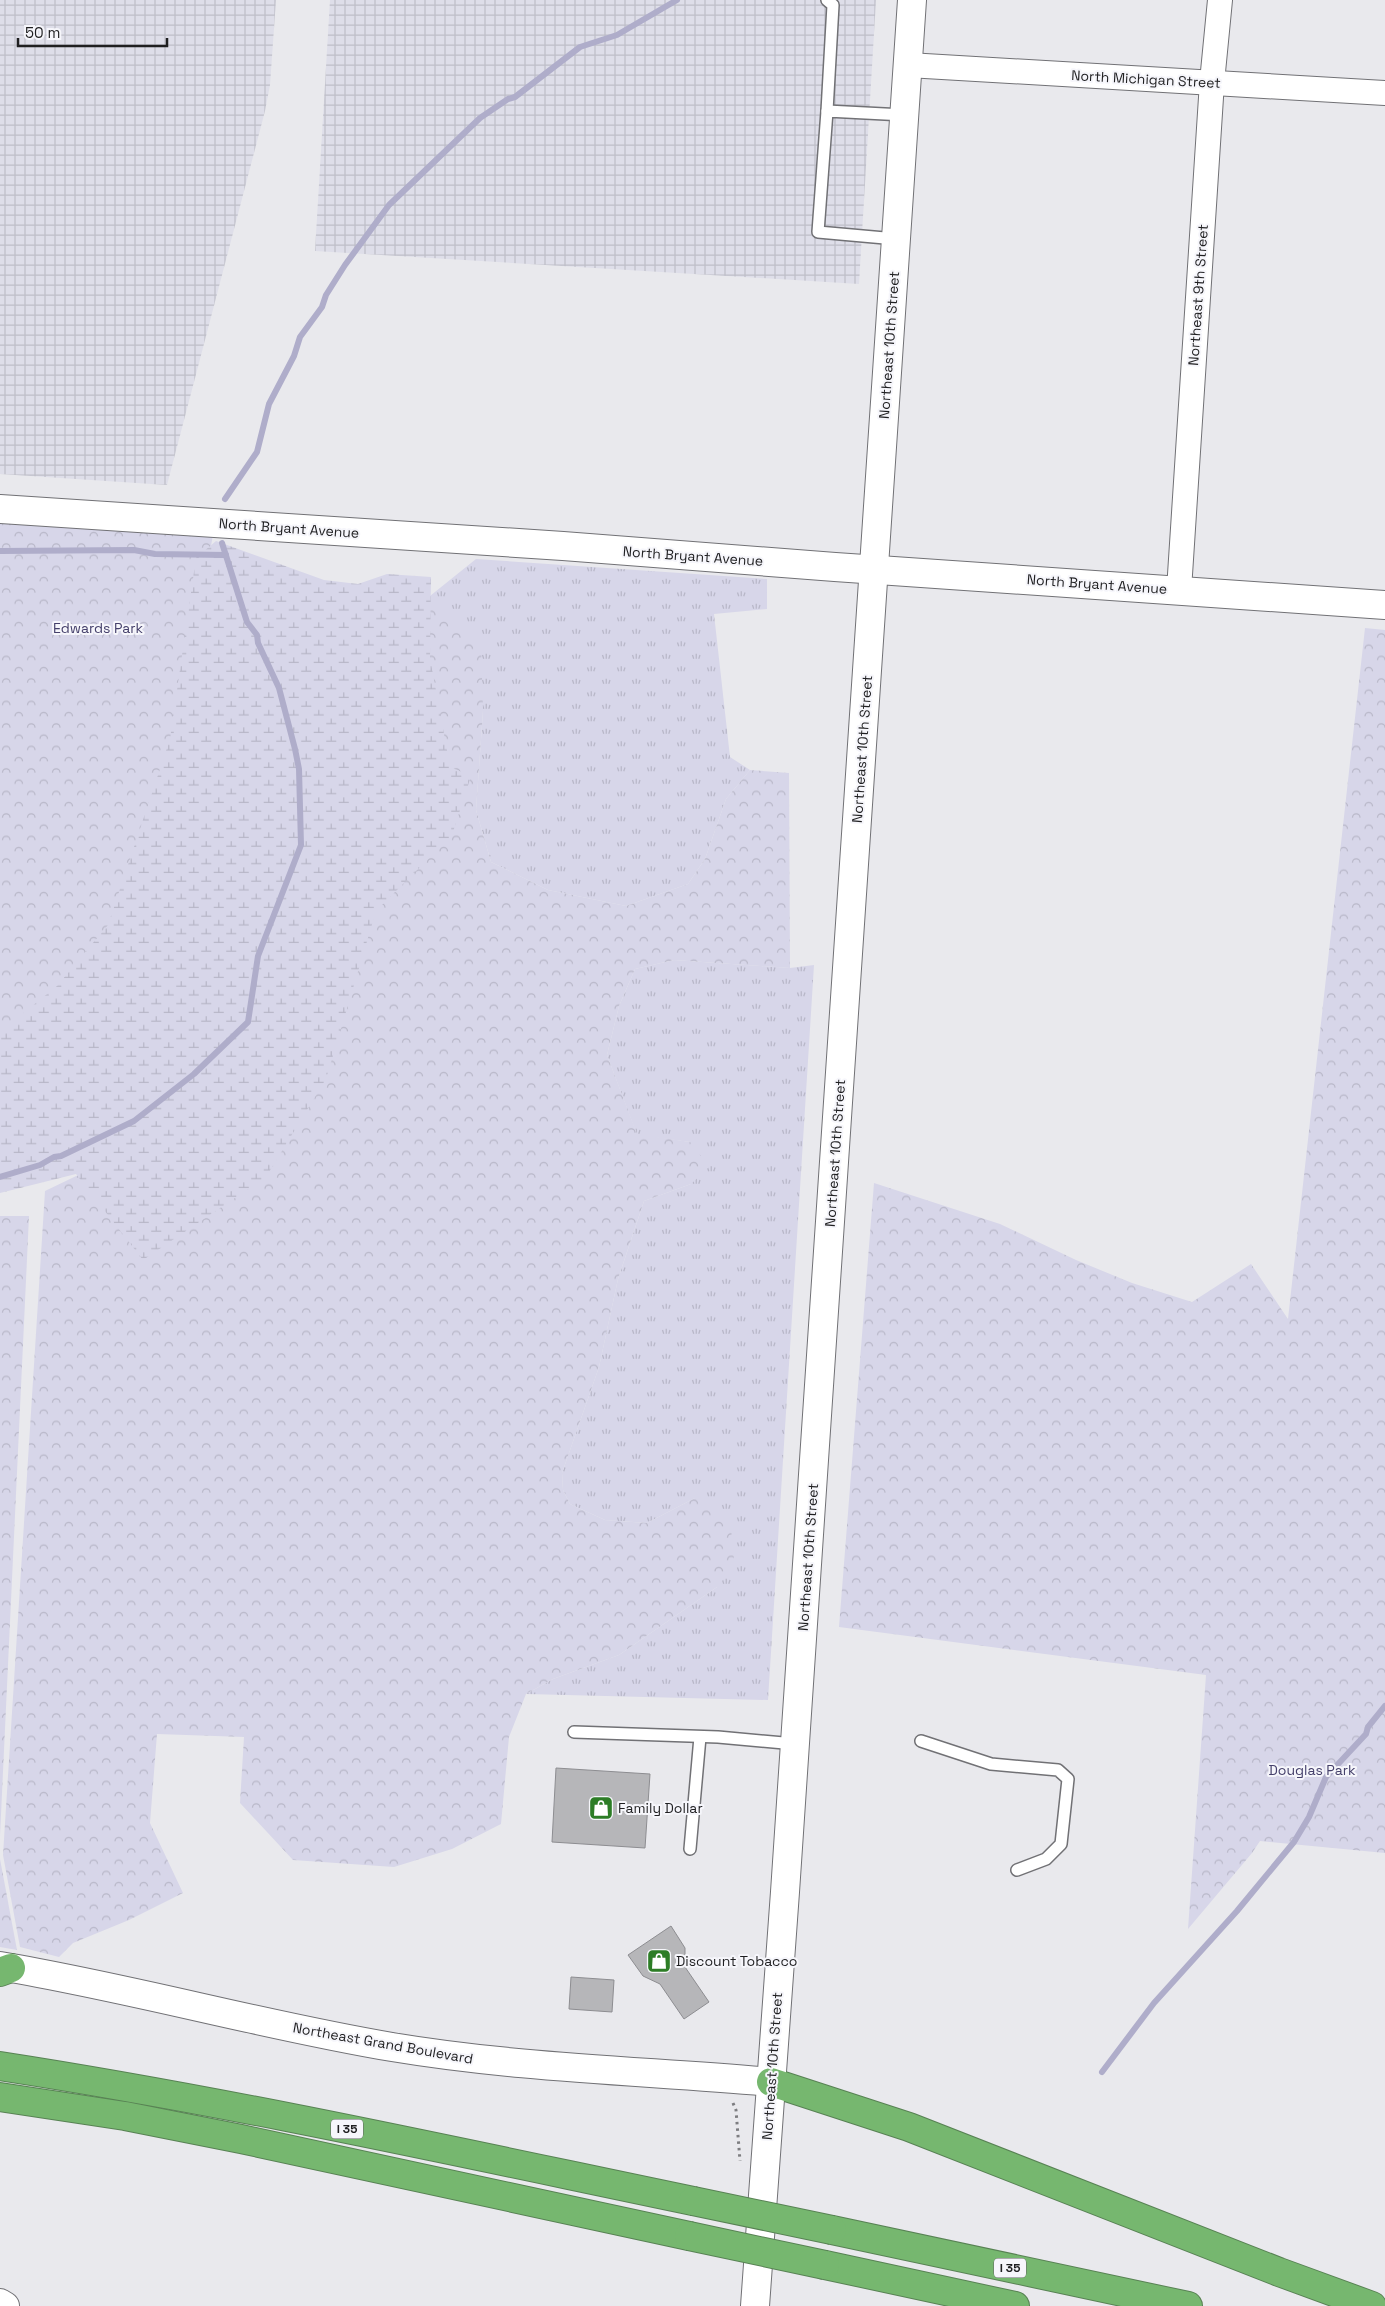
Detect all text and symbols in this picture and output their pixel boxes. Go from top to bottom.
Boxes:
scale bar [18,15,166,47]
text: 50 m [25,23,60,42]
street label: North Michigan Street [1071,66,1221,92]
street label: Northeast 9th Street [1184,224,1212,366]
street label: Northeast 10th Street [875,271,903,419]
street label: North Bryant Avenue [218,514,360,542]
street label: North Bryant Avenue [622,542,764,570]
street label: North Bryant Avenue [1026,570,1168,598]
park label: Edwards Park [53,619,144,637]
street label: Northeast 10th Street [848,675,876,823]
street label: Northeast 10th Street [821,1079,849,1227]
street label: Northeast 10th Street [794,1483,822,1631]
park label: Douglas Park [1268,1761,1356,1779]
shop icon: Family Dollar [588,1795,614,1821]
place label: Family Dollar [618,1799,703,1817]
shop icon: Discount Tobacco [646,1948,672,1974]
place label: Discount Tobacco [676,1952,798,1970]
street label: Northeast 10th Street [758,1992,786,2140]
street label: Northeast Grand Boulevard [292,2018,474,2068]
road number: I 35 [331,2120,363,2138]
road number: I 35 [994,2258,1026,2278]

